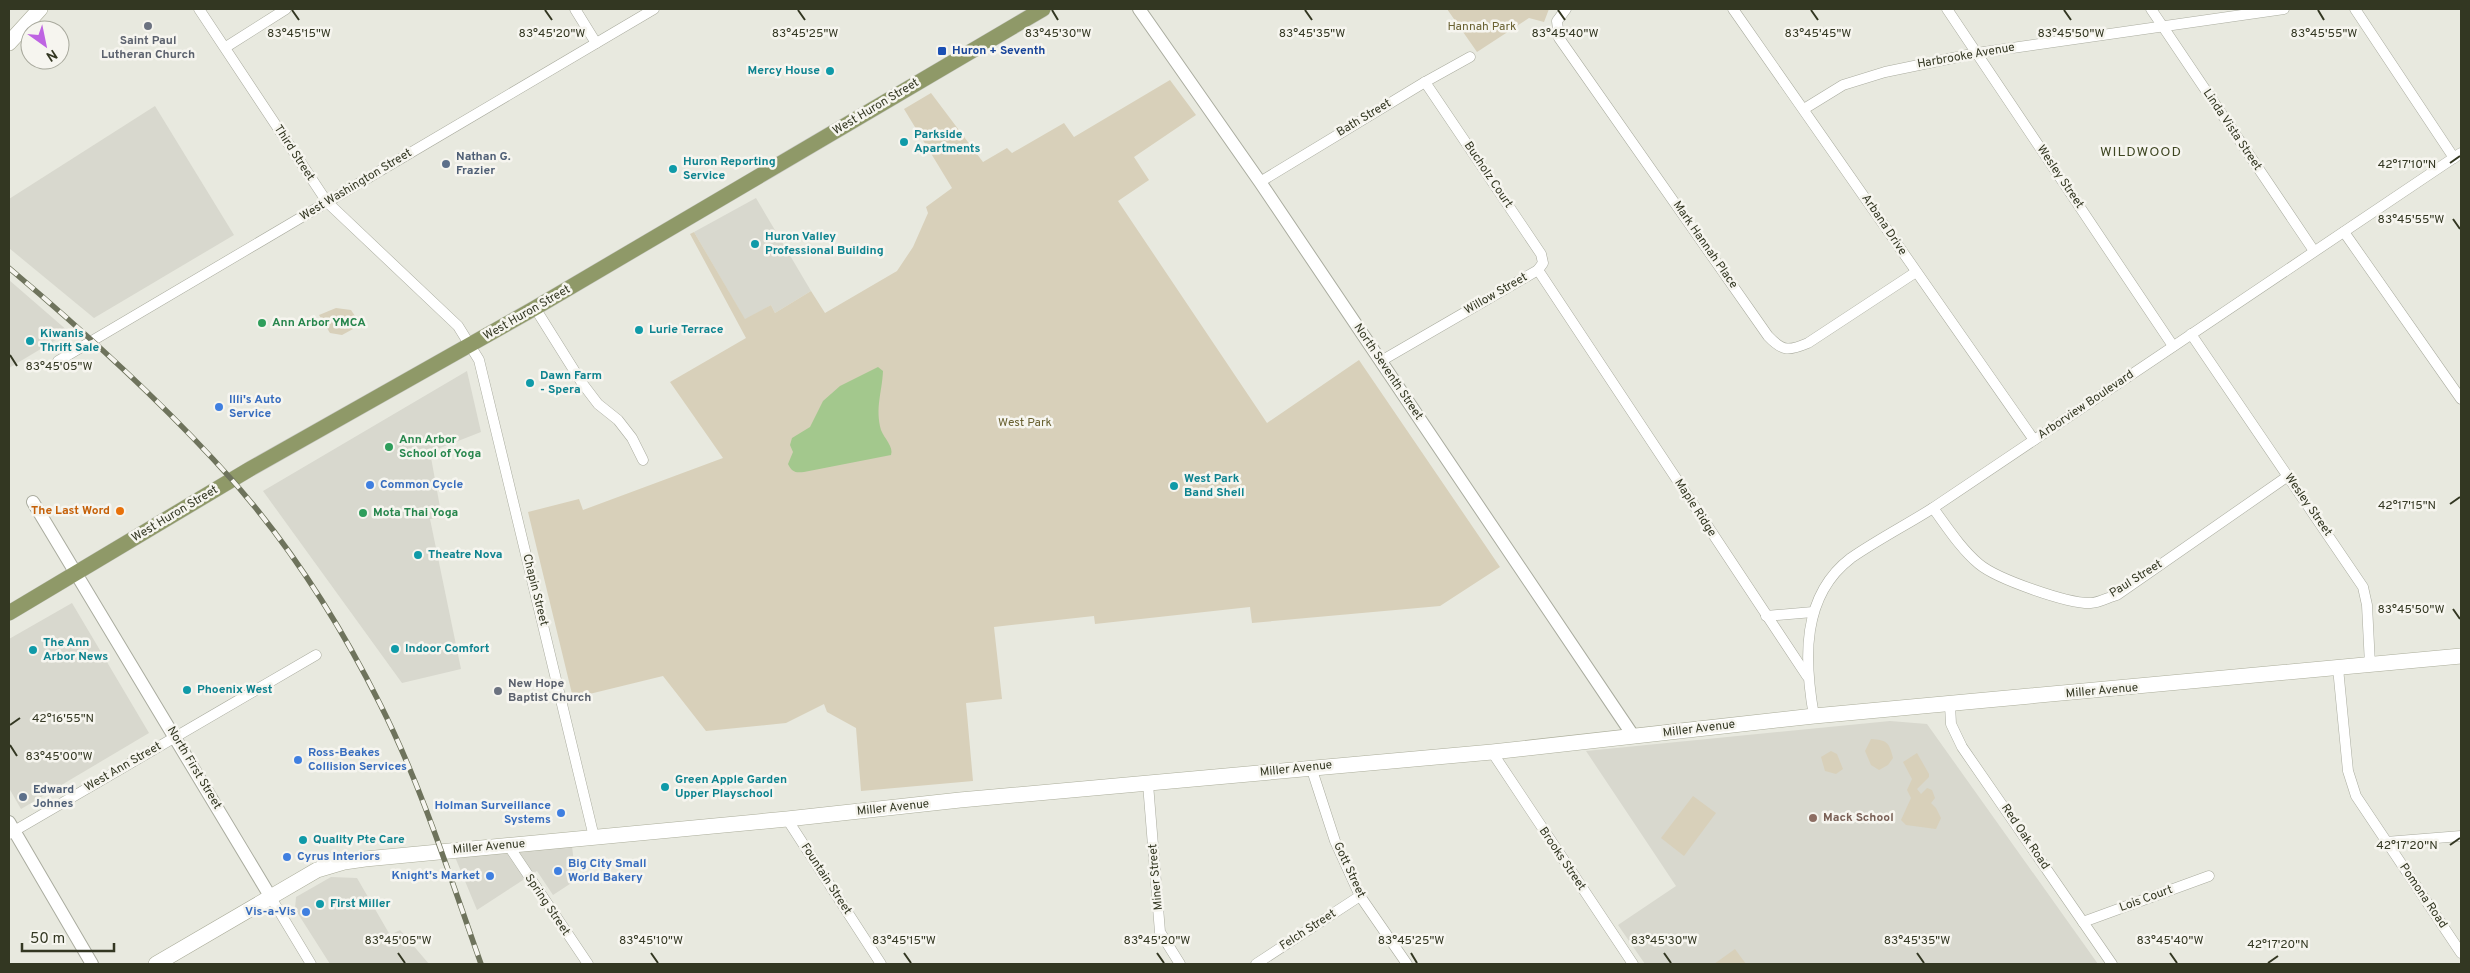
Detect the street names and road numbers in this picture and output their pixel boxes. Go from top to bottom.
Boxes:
street label: Harbrooke Avenue [1916,40,2016,72]
street label: West Huron Street [830,75,922,139]
street label: Linda Vista Street [2199,86,2265,174]
street label: Bath Street [1334,95,1394,141]
street label: Third Street [270,122,318,184]
street label: Bucholz Court [1460,139,1516,211]
street label: Wesley Street [2033,142,2087,212]
street label: West Washington Street [297,145,415,225]
street label: Arbana Drive [1858,191,1910,259]
street label: Mark Hannah Place [1669,198,1741,292]
street label: Willow Street [1461,269,1531,319]
street label: West Huron Street [481,282,573,344]
street label: North Seventh Street [1350,321,1426,423]
street label: Arborview Boulevard [2035,367,2137,443]
street label: Wesley Street [2280,470,2336,540]
street label: Maple Ridge [1670,476,1720,540]
street label: West Huron Street [129,482,221,546]
street label: Chapin Street [518,552,552,628]
street label: Paul Street [2107,556,2165,602]
street label: Miller Avenue [2065,680,2139,702]
street label: Miller Avenue [1662,717,1736,741]
street label: North First Street [163,724,225,812]
street label: West Ann Street [82,739,164,795]
street label: Miller Avenue [1259,757,1333,781]
street label: Miller Avenue [856,796,930,820]
street label: Red Oak Road [1997,801,2053,873]
street label: Brooks Street [1535,824,1589,894]
street label: Miller Avenue [452,836,526,858]
street label: Fountain Street [797,840,855,918]
street label: Gott Street [1329,840,1369,900]
street label: Miner Street [1145,843,1167,911]
street label: Pomona Road [2395,860,2451,932]
street label: Spring Street [520,871,574,939]
street label: Lois Court [2117,882,2175,916]
street label: Felch Street [1277,906,1339,954]

